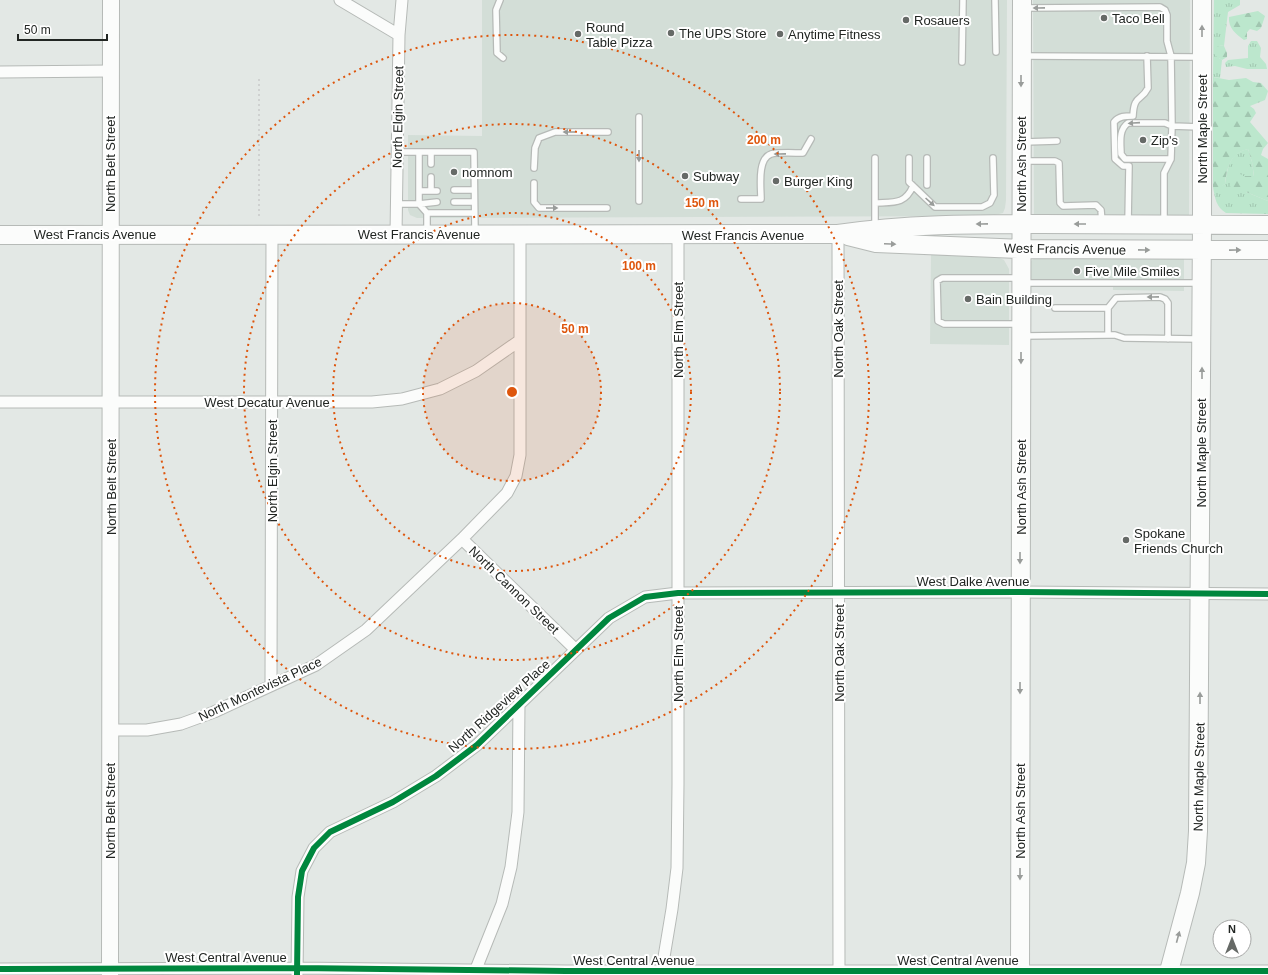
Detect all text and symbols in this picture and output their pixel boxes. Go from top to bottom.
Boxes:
one-way arrow [1032,5,1045,11]
place label: Taco Bell [1112,11,1165,26]
place label: Rosauers [914,13,970,28]
marker: Taco Bell [1099,13,1109,23]
marker: Rosauers [901,15,911,25]
scale bar [18,16,107,42]
place label: Round Table Pizza [586,20,653,50]
text: 50 m [24,23,51,37]
one-way arrow [1199,24,1205,37]
place label: The UPS Store [679,26,766,41]
place label: Anytime Fitness [788,27,881,42]
marker: The UPS Store [666,28,676,38]
marker: Round Table Pizza [573,29,583,39]
marker: Anytime Fitness [775,29,785,39]
street label: North Elgin Street [390,65,406,168]
street label: North Maple Street [1195,74,1210,184]
one-way arrow [1018,75,1024,88]
street label: North Belt Street [103,116,118,212]
street label: North Ash Street [1014,116,1029,212]
one-way arrow [1127,120,1140,127]
one-way arrow [562,129,575,135]
text: 200 m [747,133,781,147]
place label: Zip's [1151,133,1179,148]
marker: Zip's [1138,135,1148,145]
one-way arrow [636,150,642,163]
one-way arrow [773,151,786,157]
place label: nomnom [462,165,513,180]
marker: nomnom [449,167,459,177]
place label: Subway [693,169,740,184]
marker: Subway [680,171,690,181]
place label: Burger King [784,174,853,189]
marker: Burger King [771,176,781,186]
text: 150 m [685,196,719,210]
one-way arrow [925,197,935,207]
one-way arrow [546,205,559,211]
one-way arrow [976,221,988,228]
one-way arrow [1073,221,1086,227]
street label: West Francis Avenue [34,227,156,242]
street label: West Francis Avenue [358,227,480,242]
street label: West Francis Avenue [682,228,804,243]
one-way arrow [884,240,896,247]
street label: West Francis Avenue [1004,240,1126,258]
one-way arrow [1138,247,1151,253]
one-way arrow [1229,247,1242,253]
text: 100 m [622,259,656,273]
place label: Five Mile Smiles [1085,264,1180,279]
marker: Five Mile Smiles [1072,266,1082,276]
street label: North Oak Street [831,280,846,378]
street label: North Elm Street [671,282,686,378]
place label: Bain Building [976,292,1052,307]
marker: Bain Building [963,294,973,304]
one-way arrow [1146,294,1159,300]
text: 50 m [561,322,589,336]
one-way arrow [1018,352,1024,365]
one-way arrow [1199,366,1205,379]
centre of rings [505,385,519,399]
street label: West Decatur Avenue [204,395,330,410]
street label: North Maple Street [1194,398,1209,508]
street label: North Elgin Street [265,419,280,522]
street label: North Belt Street [104,439,119,535]
street label: North Ash Street [1014,439,1029,535]
place label: Spokane Friends Church [1134,526,1223,556]
marker: Spokane Friends Church [1121,535,1131,545]
street label: North Cannon Street [466,543,562,637]
one-way arrow [1017,552,1023,565]
street label: West Dalke Avenue [917,574,1029,589]
street label: North Oak Street [832,604,847,702]
street label: North Elm Street [671,606,686,702]
street label: North Montevista Place [196,654,324,724]
street label: North Ridgeview Place [445,656,553,756]
one-way arrow [1017,682,1023,695]
one-way arrow [1196,692,1203,704]
street label: North Maple Street [1191,722,1207,832]
street label: North Belt Street [103,763,118,859]
street label: North Ash Street [1013,763,1028,859]
one-way arrow [1017,868,1023,881]
north arrow [1212,919,1252,959]
text: N [1228,923,1236,935]
one-way arrow [1175,931,1181,943]
street label: West Central Avenue [165,950,287,965]
street label: West Central Avenue [573,953,695,968]
street label: West Central Avenue [897,953,1019,968]

